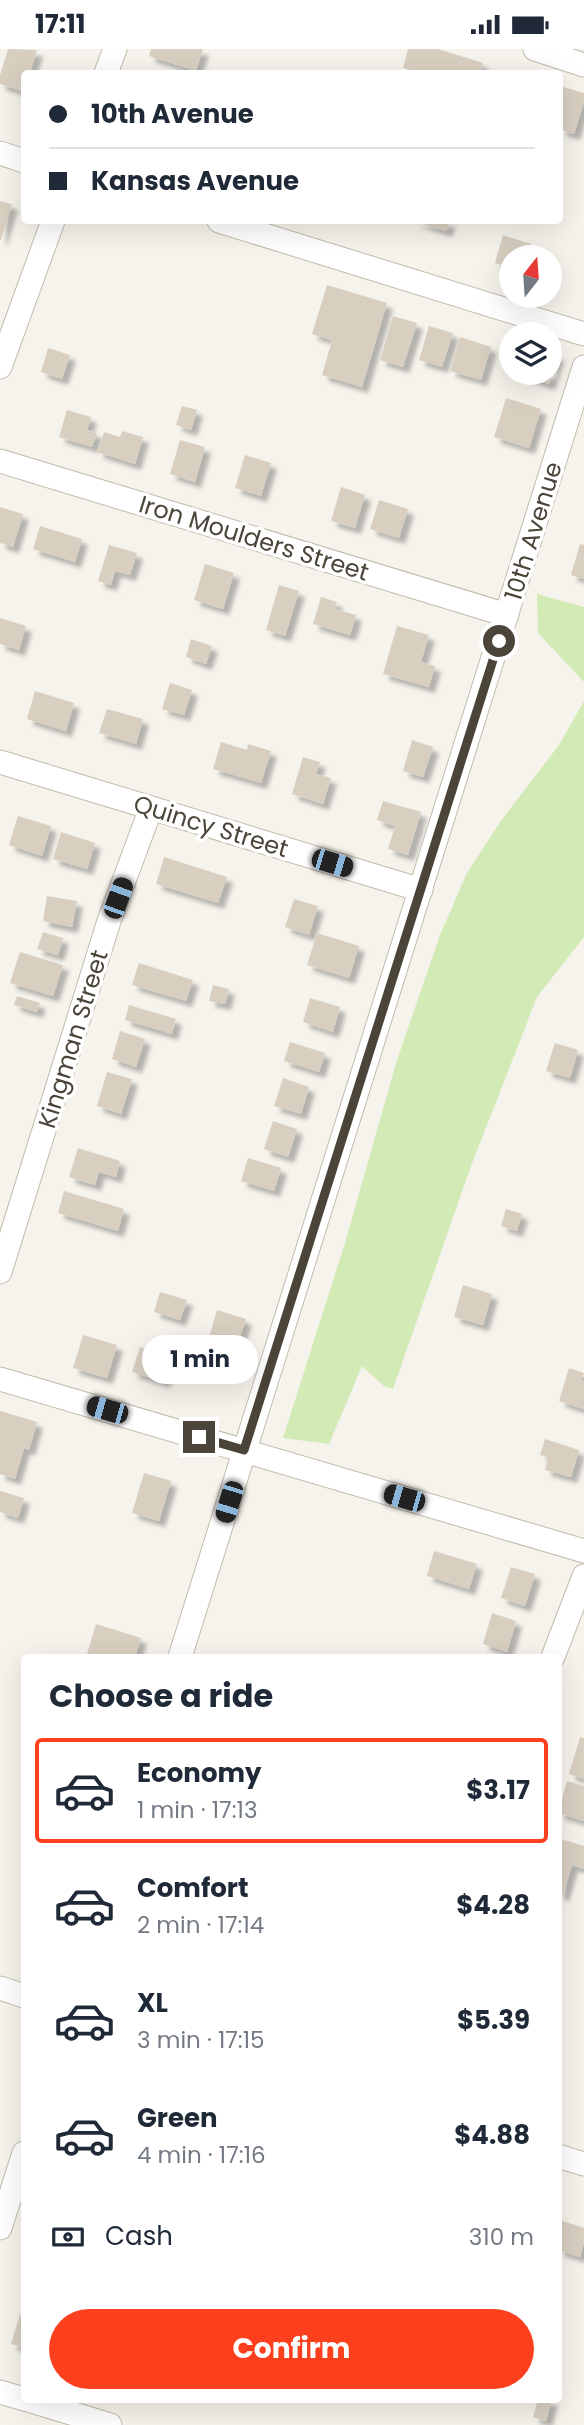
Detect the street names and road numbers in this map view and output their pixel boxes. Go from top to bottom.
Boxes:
street label: 10th Avenue [496,458,570,604]
street label: Iron Moulders Street [135,487,373,589]
street label: Quincy Street [130,787,292,865]
street label: Kingman Street [30,946,116,1132]

